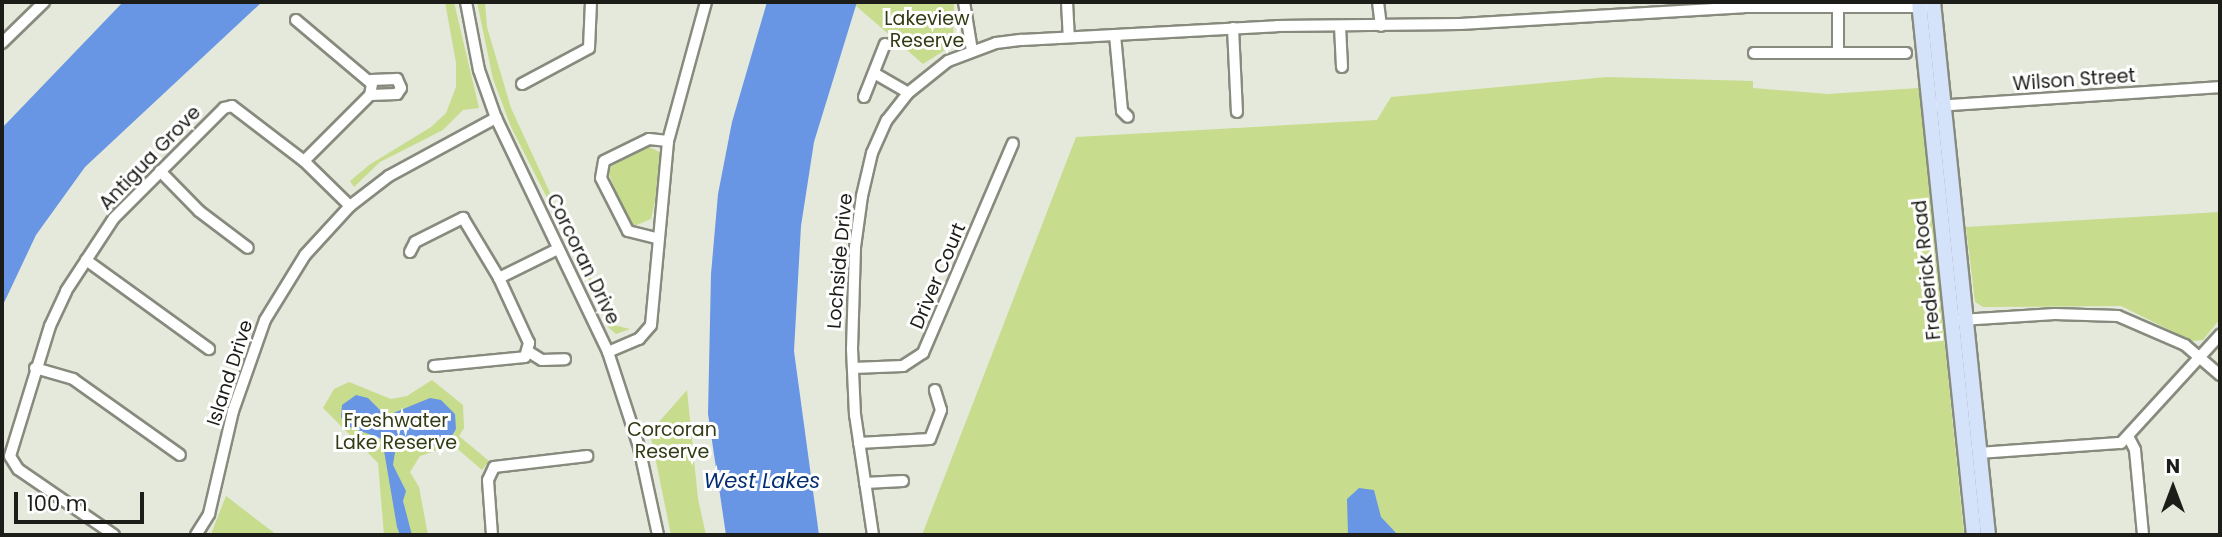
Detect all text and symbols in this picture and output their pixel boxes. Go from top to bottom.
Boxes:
park label: Lakeview Reserve [884,8,970,52]
street label: Wilson Street [2012,64,2136,96]
street label: Antigua Grove [95,101,205,215]
street label: Corcoran Drive [542,190,624,328]
street label: Lochside Drive [823,192,857,330]
street label: Frederick Road [1908,199,1946,341]
street label: Driver Court [905,220,971,332]
street label: Island Drive [202,317,258,429]
park label: Freshwater Lake Reserve [335,410,457,454]
park label: Corcoran Reserve [627,419,717,463]
north arrow [2138,453,2208,523]
text: N [2166,453,2180,480]
water label: West Lakes [704,468,820,494]
scale bar [18,477,147,522]
text: 100 m [27,489,87,518]

